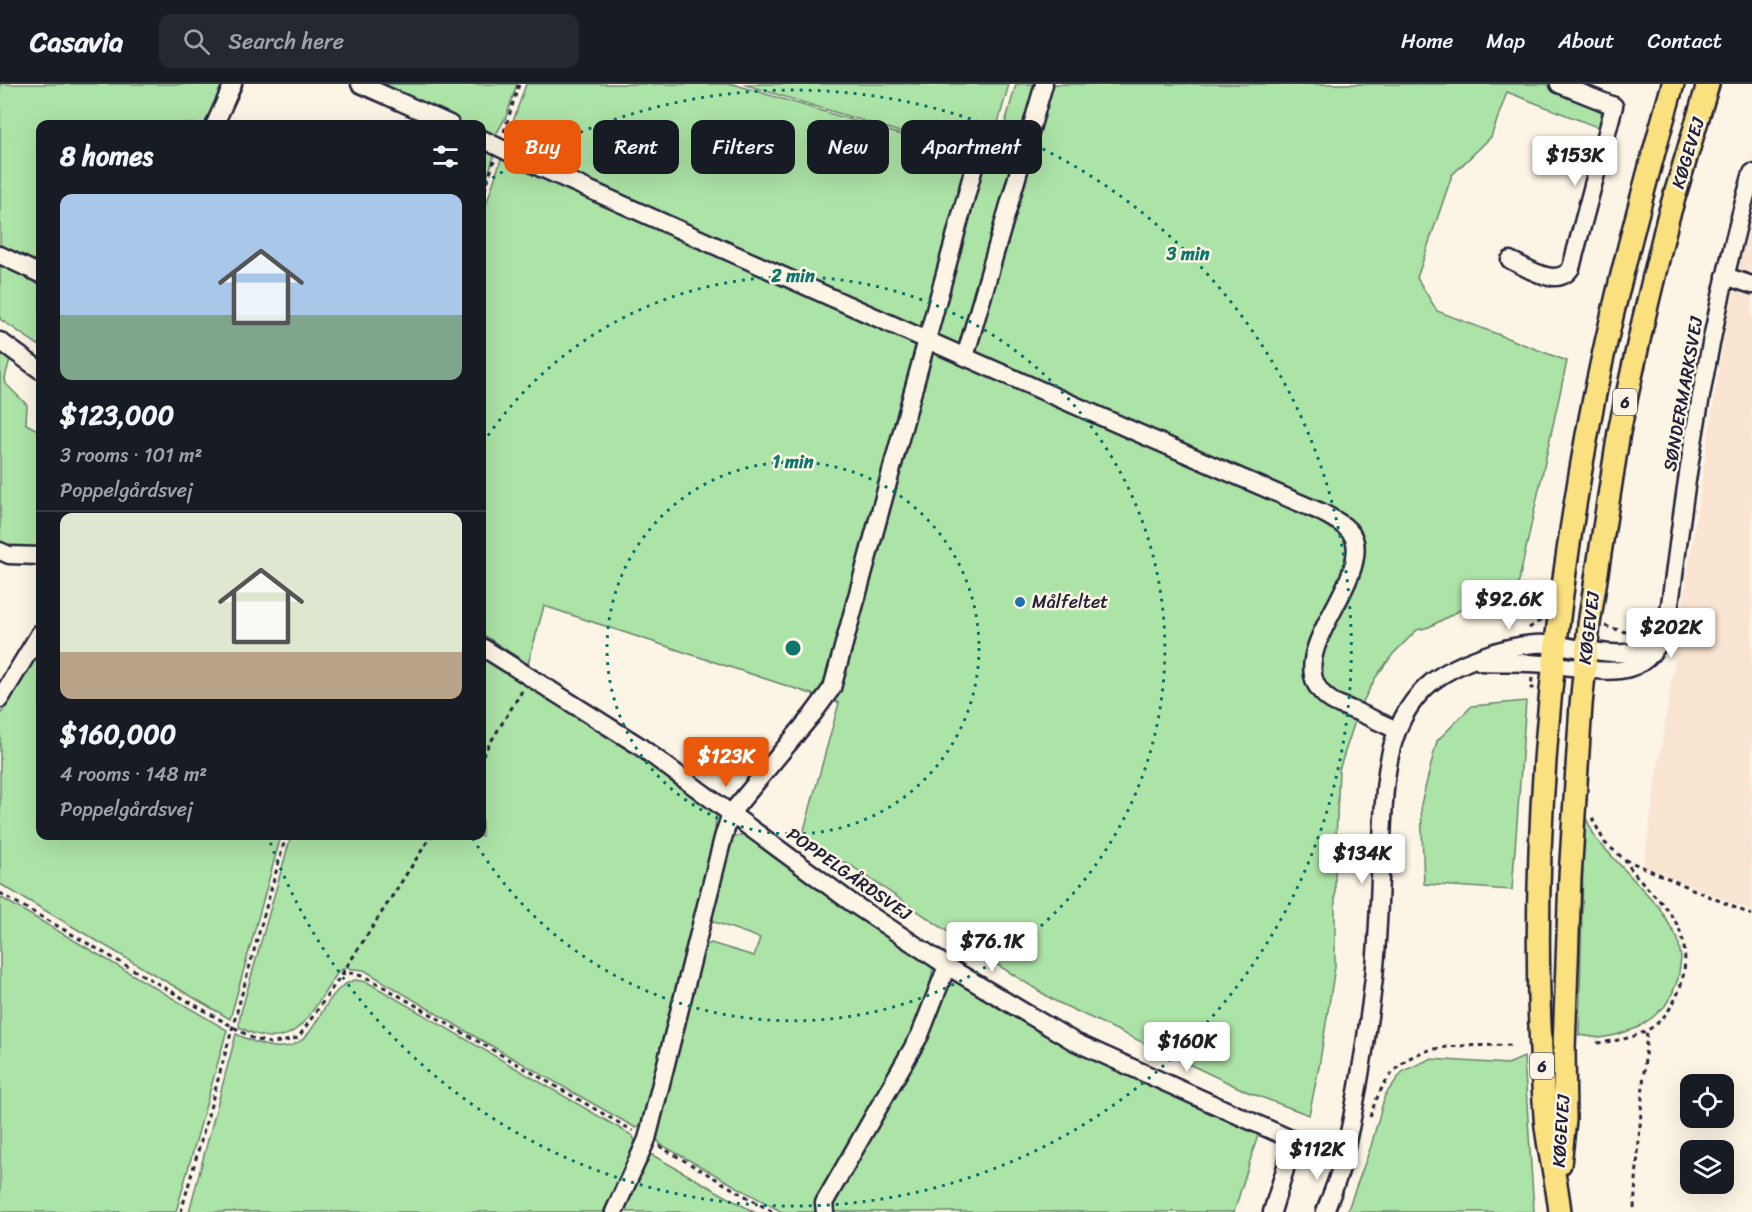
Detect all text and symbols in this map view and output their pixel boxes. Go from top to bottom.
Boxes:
search box [159,14,579,68]
text: Casavia [30,17,123,66]
text: Search here [228,22,344,61]
text: Home [1401,22,1453,60]
text: Map [1486,22,1525,60]
text: About [1558,22,1615,60]
text: Contact [1648,22,1722,60]
icon: search [180,25,213,58]
street label: KØGEVEJ [1662,113,1714,193]
chip: Buy [504,120,581,174]
chip: Rent [593,120,679,174]
chip: Filters [691,120,795,174]
chip: New [807,120,889,174]
chip: Apartment [901,120,1042,174]
text: 8 homes [60,133,153,179]
pin: $153K [1533,136,1617,187]
text: $153K [1546,138,1604,173]
icon: filters [429,140,462,173]
icon: home [207,233,315,341]
text: 3 min [1165,238,1210,270]
text: 2 min [770,260,815,292]
street label: SØNDERMARKSVEJ [1654,314,1712,474]
road number: 6 [1613,389,1637,415]
text: $123,000 [60,392,174,438]
text: 3 rooms · 101 m² [60,438,202,473]
text: 1 min [773,446,814,478]
text: Poppelgårdsvej [60,473,193,508]
icon: home [207,552,315,660]
pin: $92.6K [1460,580,1558,631]
text: $92.6K [1476,582,1542,617]
place label: Målfeltet [1032,586,1108,618]
street label: KØGEVEJ [1569,589,1609,666]
marker: Målfeltet [1013,595,1027,609]
pin: $202K [1629,608,1713,659]
text: $202K [1640,610,1702,645]
centre of rings [783,638,803,658]
text: $160,000 [60,711,176,757]
pin: $123K [684,737,768,788]
text: $123K [698,739,754,774]
text: 4 rooms · 148 m² [60,757,207,792]
text: Poppelgårdsvej [60,792,193,827]
street label: POPPELGÅRDSVEJ [780,819,919,930]
pin: $134K [1320,834,1404,885]
text: $134K [1333,836,1391,871]
pin: $76.1K [943,922,1041,973]
text: $76.1K [960,924,1024,959]
pin: $160K [1145,1022,1229,1073]
text: $160K [1158,1024,1216,1059]
road number: 6 [1530,1053,1554,1079]
map controls [1680,1074,1734,1194]
button: locate [1680,1074,1734,1128]
street label: KØGEVEJ [1542,1093,1580,1168]
pin: $112K [1275,1130,1359,1181]
text: $112K [1290,1132,1344,1167]
button: layers [1680,1140,1734,1194]

